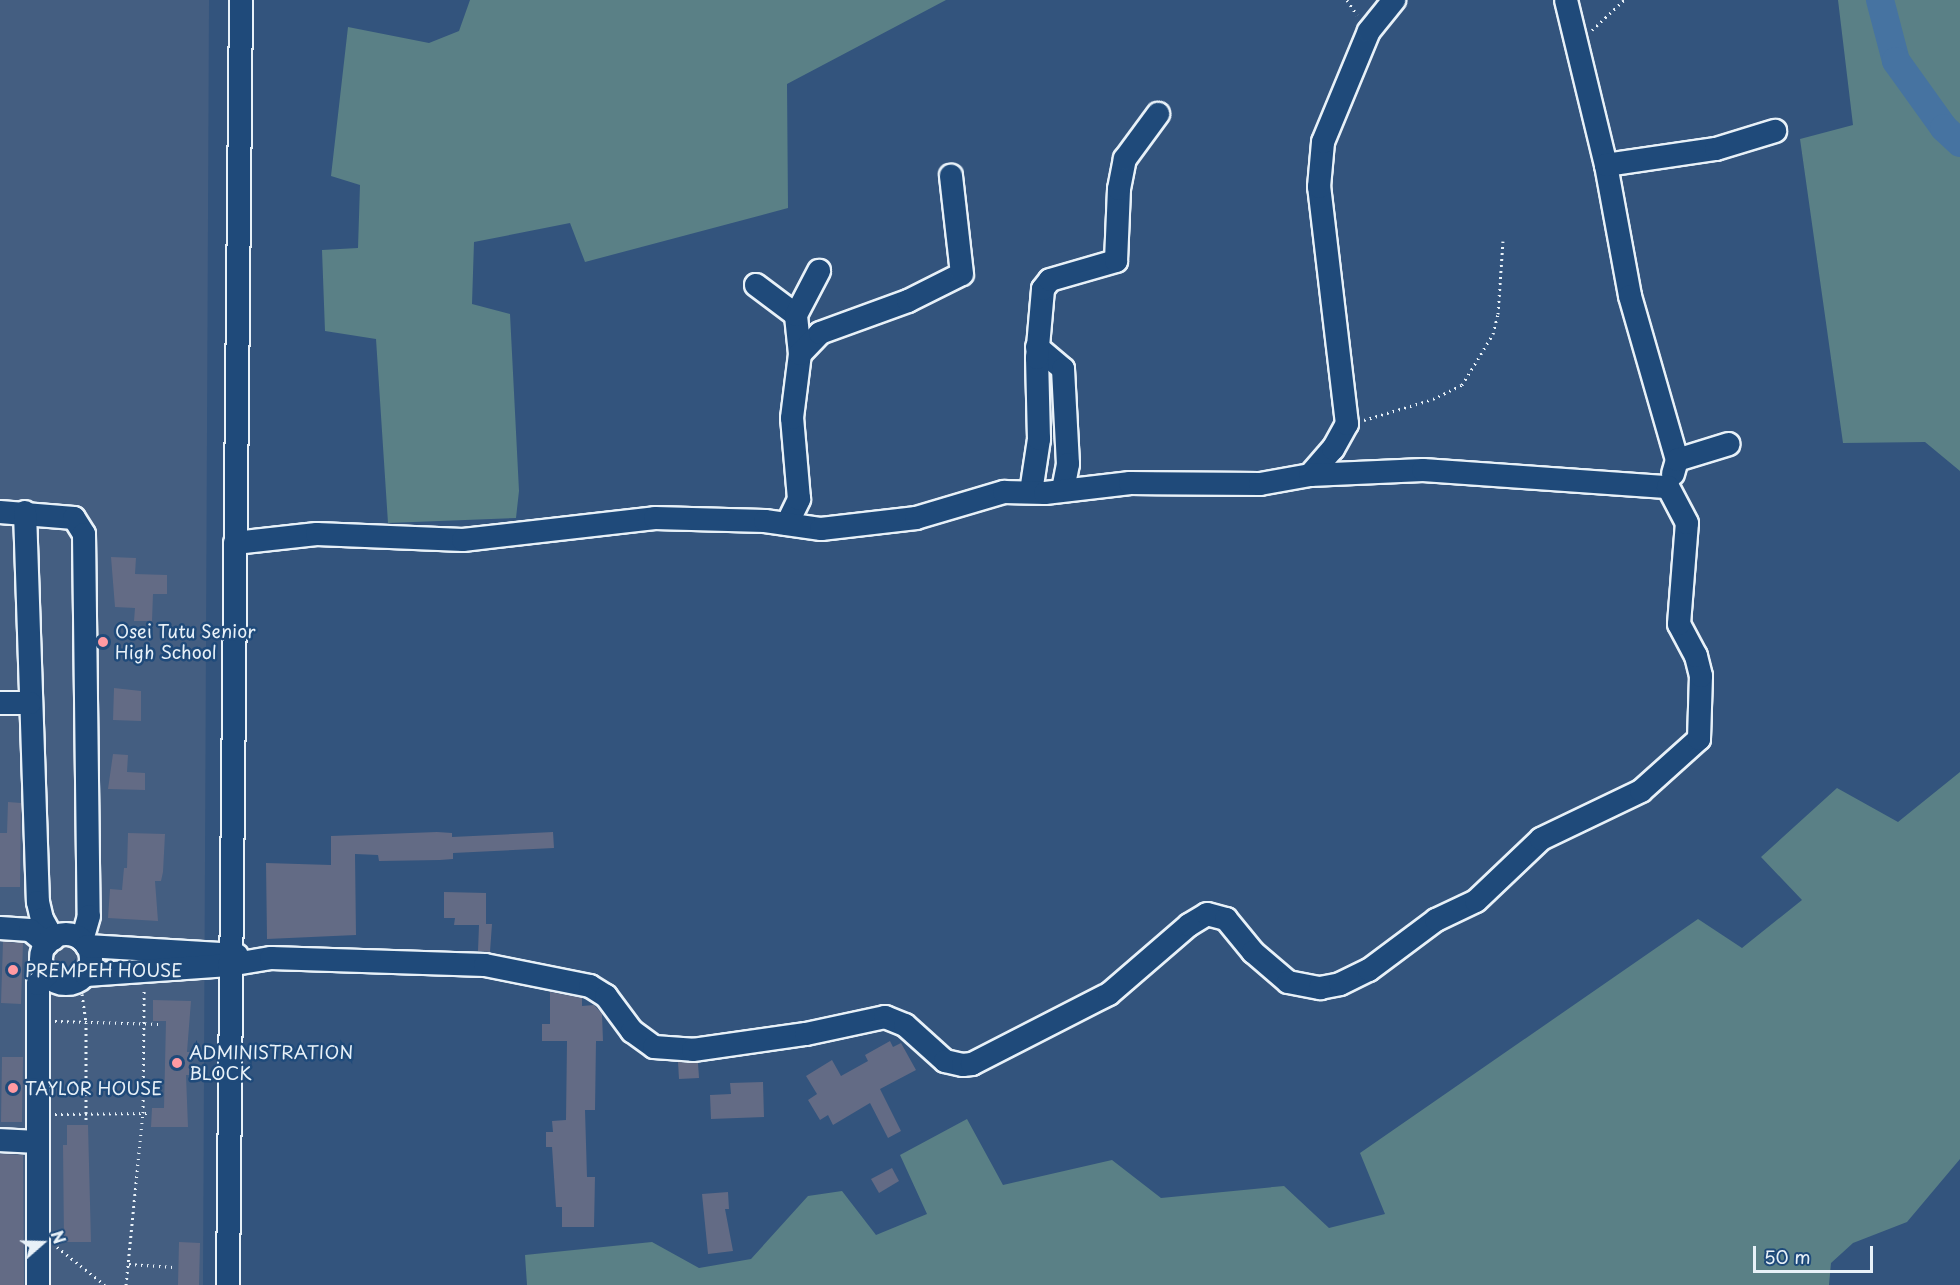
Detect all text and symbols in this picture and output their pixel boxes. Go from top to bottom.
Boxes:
place label: Osei Tutu Senior High School [115,621,257,664]
marker: Osei Tutu Senior High School [96,635,110,649]
place label: PREMPEH HOUSE [25,959,183,981]
marker: PREMPEH HOUSE [6,963,20,977]
place label: ADMINISTRATION BLOCK [189,1042,353,1084]
marker: ADMINISTRATION BLOCK [170,1056,184,1070]
place label: TAYLOR HOUSE [25,1077,164,1099]
marker: TAYLOR HOUSE [6,1081,20,1095]
north arrow [12,1213,72,1273]
text: N [45,1227,72,1247]
scale bar [1756,1234,1876,1272]
text: 50 m [1764,1243,1811,1270]

